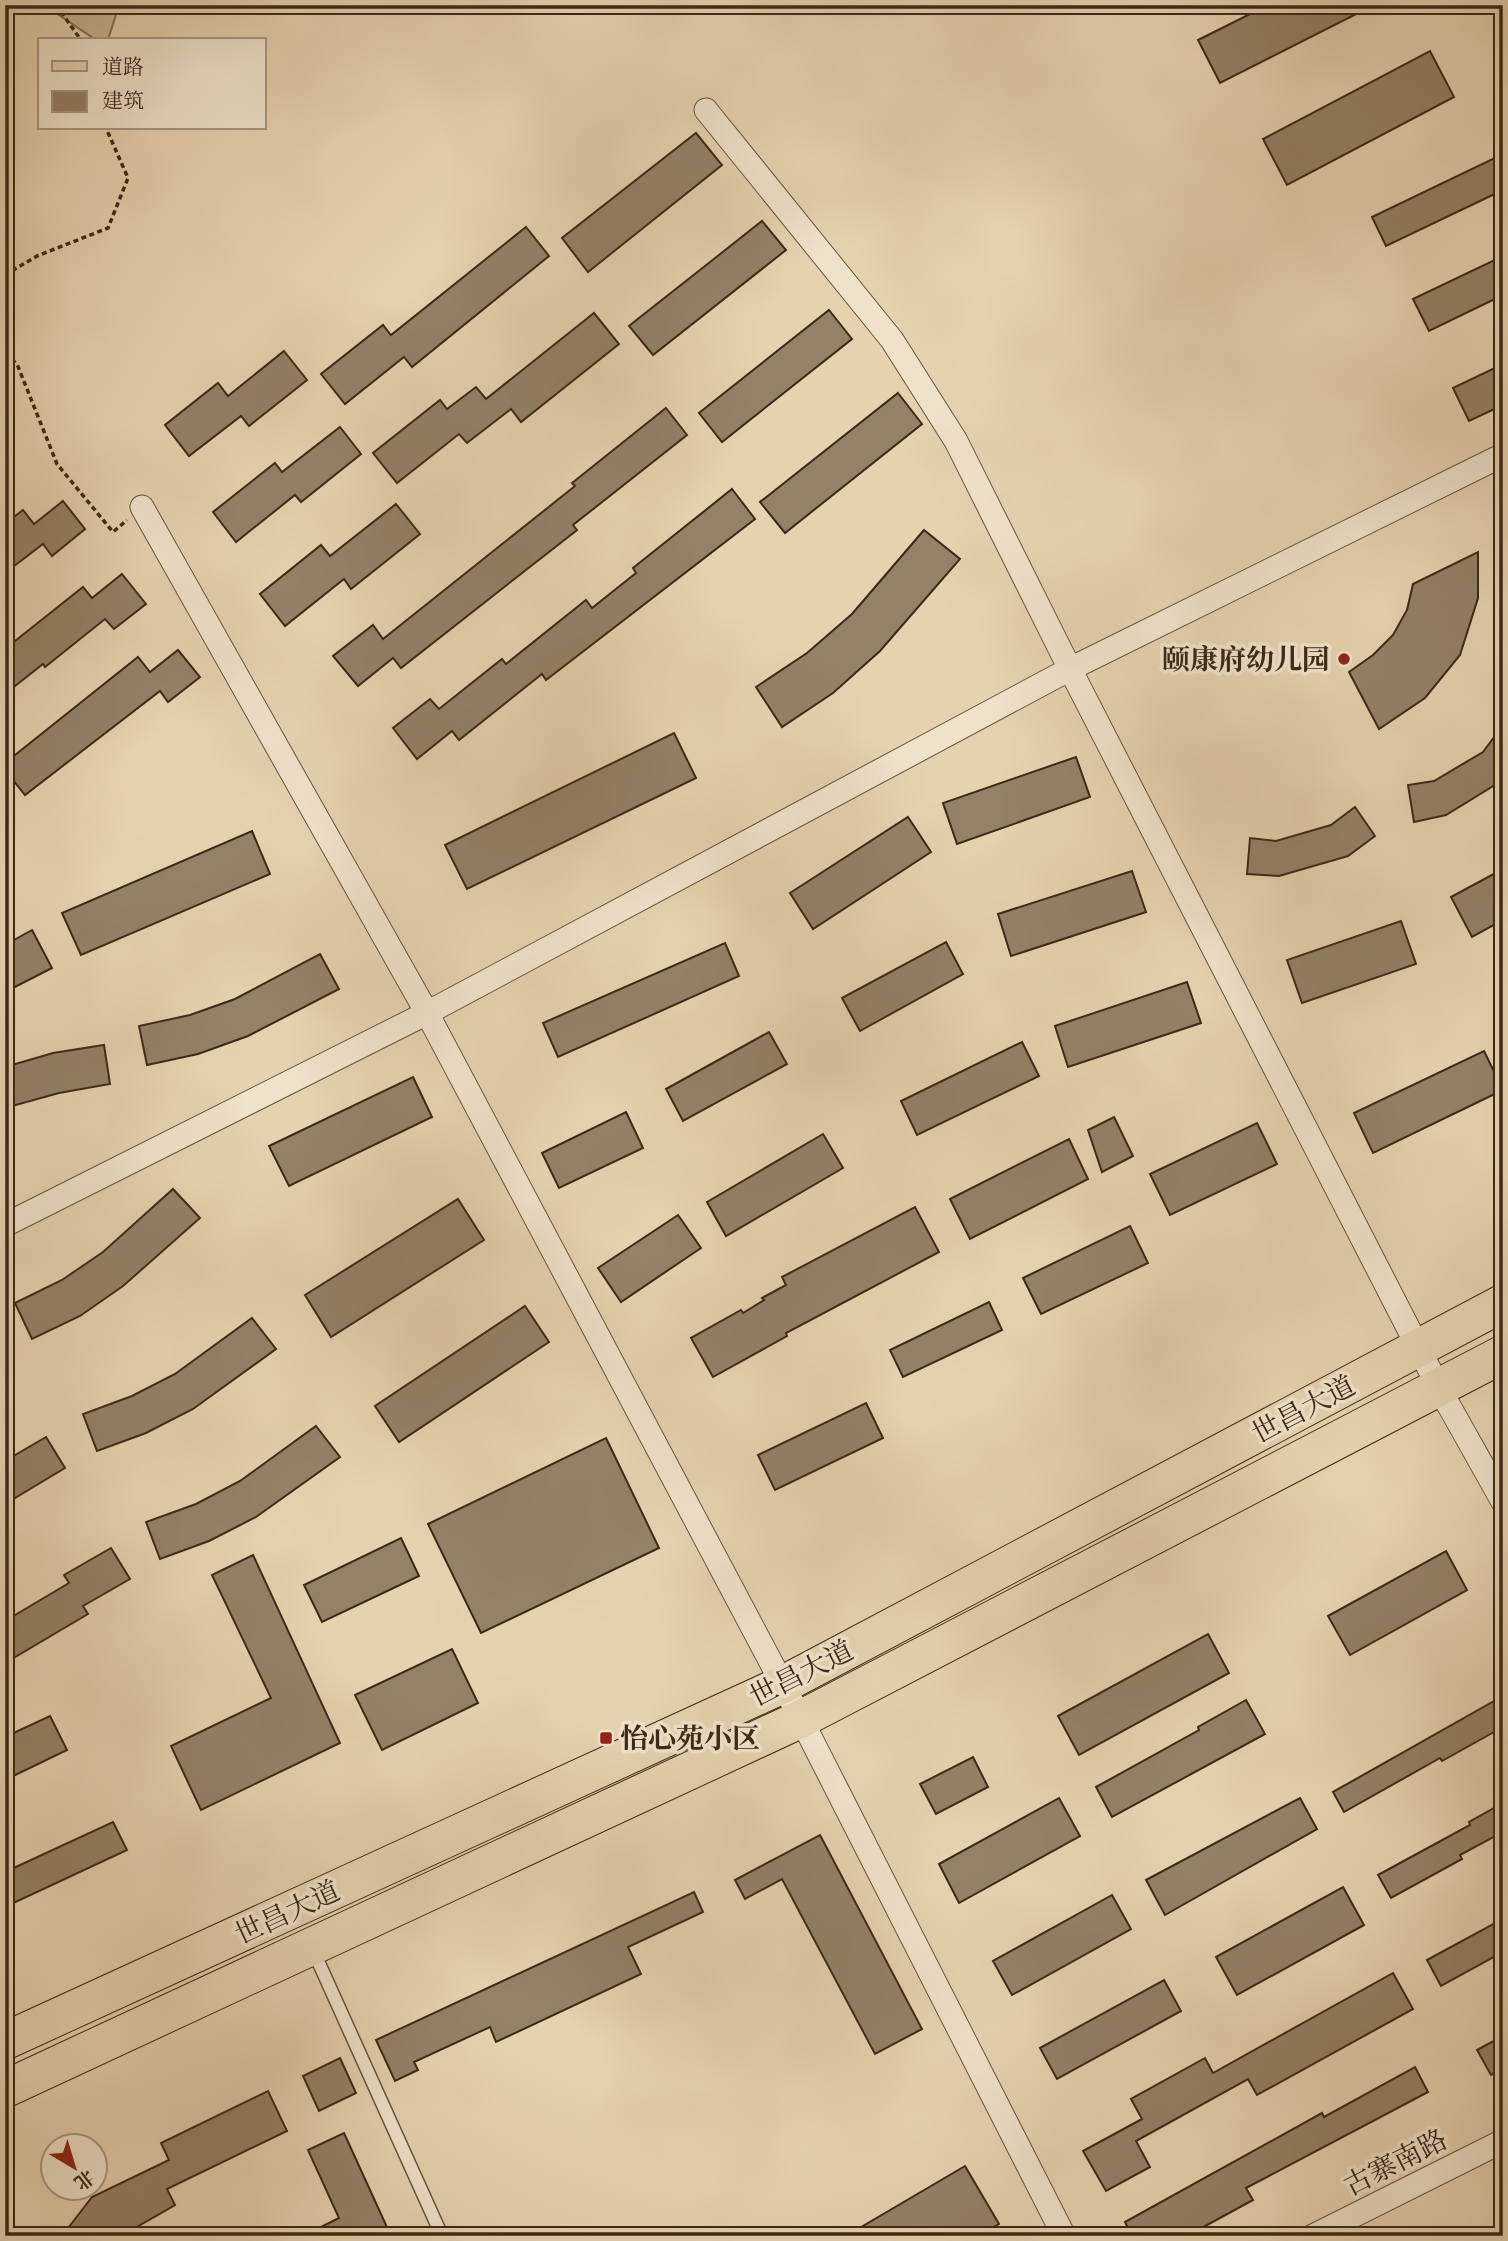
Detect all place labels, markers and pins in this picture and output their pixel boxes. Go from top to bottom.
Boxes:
place label: 颐康府幼儿园 [1162,644,1330,676]
marker: 颐康府幼儿园 [1336,651,1352,667]
place label: 怡心苑小区 [620,1724,760,1755]
marker: 怡心苑小区 [598,1730,614,1746]

